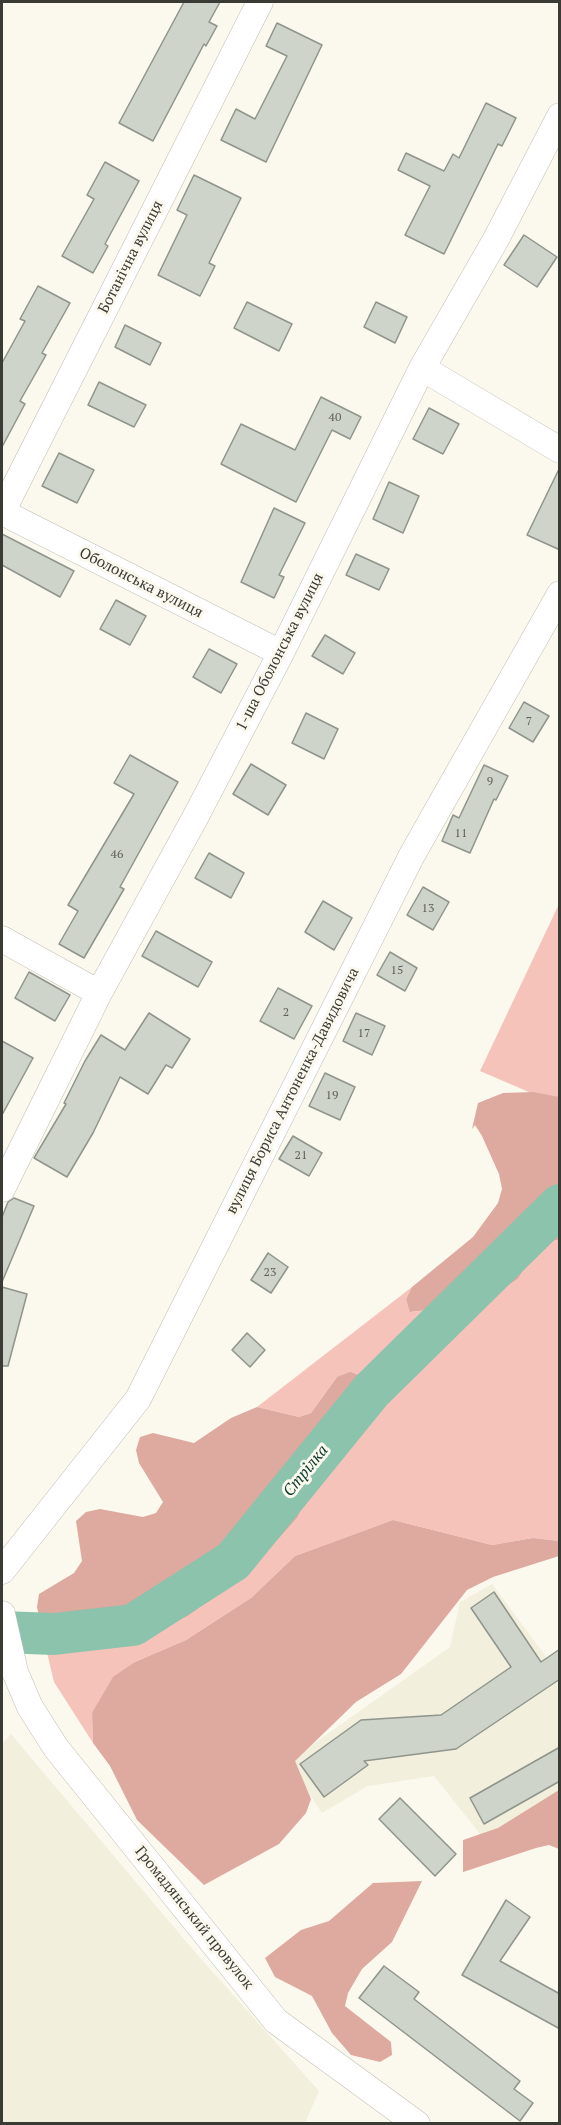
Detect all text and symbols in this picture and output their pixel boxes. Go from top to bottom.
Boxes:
street label: Ботанічна вулиця [95,198,167,316]
house number: 40 [329,411,341,425]
street label: Оболонська вулиця [76,544,206,622]
street label: 1-ша Оболонська вулиця [232,570,328,734]
house number: 7 [526,715,532,729]
house number: 9 [487,775,493,789]
house number: 11 [455,827,467,841]
house number: 46 [111,848,123,862]
house number: 13 [422,902,434,916]
house number: 15 [391,964,403,978]
street label: вулиця Бориса Антоненка-Давидовича [223,965,363,1217]
house number: 2 [283,1006,289,1020]
house number: 17 [358,1027,370,1041]
house number: 19 [326,1089,338,1103]
house number: 21 [295,1149,307,1163]
house number: 23 [264,1266,276,1280]
water label: Стрілка [279,1441,333,1501]
street label: Громадянський провулок [131,1843,257,1993]

